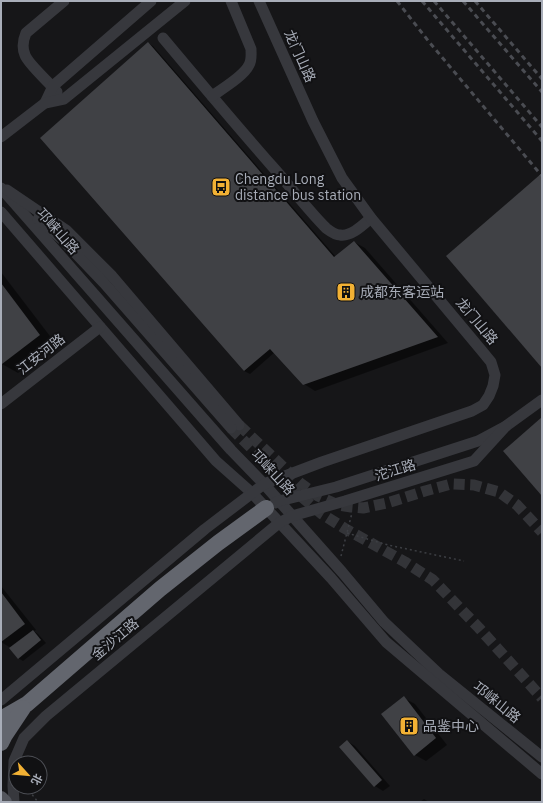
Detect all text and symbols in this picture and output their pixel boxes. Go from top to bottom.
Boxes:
street label: 龙门山路 [280,27,320,85]
place label: Chengdu Long distance bus station [235,170,361,204]
bus stop icon: Chengdu Long distance bus station [210,176,232,198]
street label: 邛崃山路 [33,204,83,258]
building icon: 成都东客运站 [335,281,357,303]
place label: 成都东客运站 [360,283,444,301]
street label: 龙门山路 [452,294,502,348]
street label: 江安河路 [13,330,69,378]
street label: 邛崃山路 [247,445,299,499]
street label: 沱江路 [372,455,418,485]
street label: 金沙江路 [88,614,142,664]
street label: 邛崃山路 [470,677,524,727]
building icon: 品鉴中心 [398,715,420,737]
place label: 品鉴中心 [423,717,479,735]
north arrow [8,755,48,795]
text: 北 [28,771,46,788]

